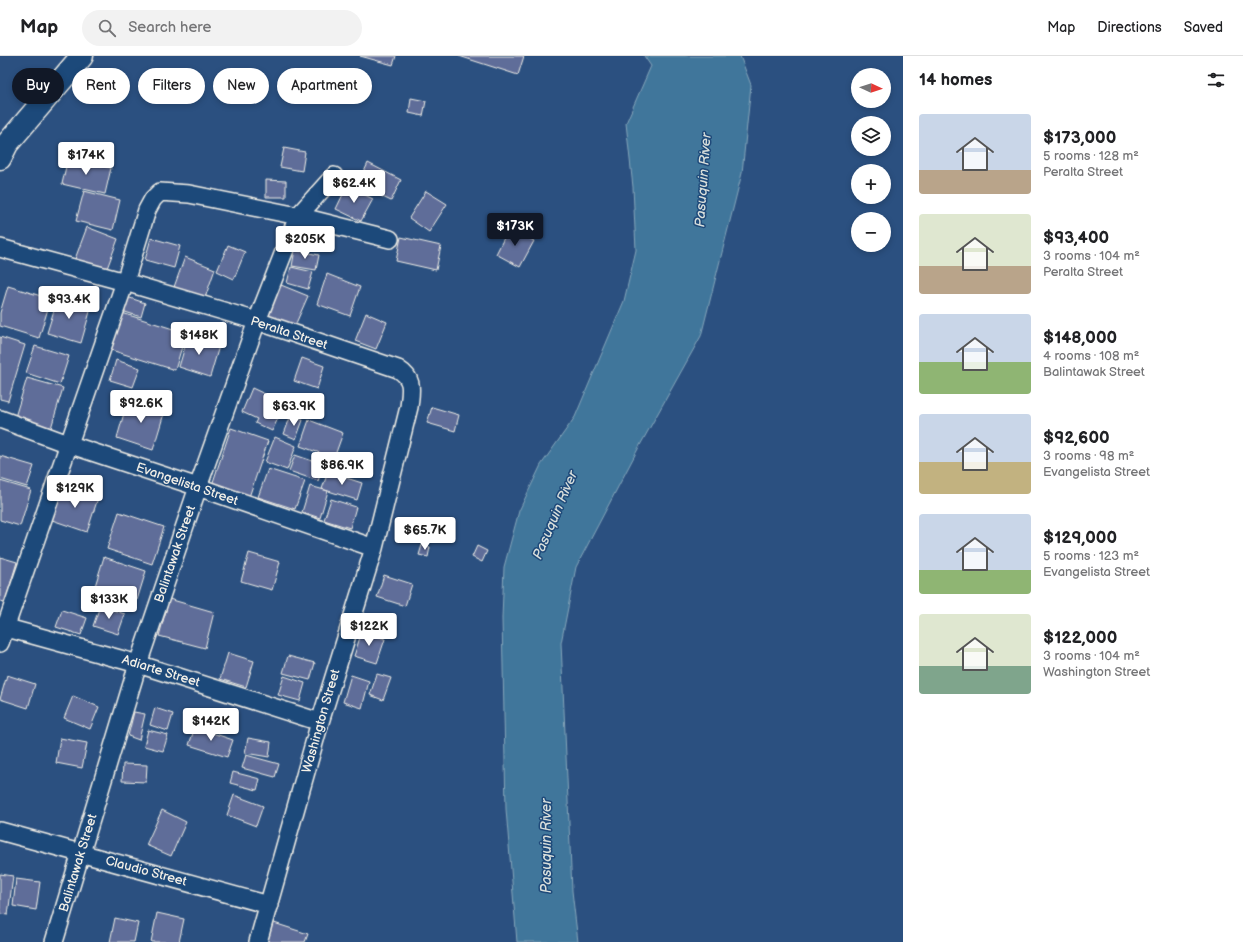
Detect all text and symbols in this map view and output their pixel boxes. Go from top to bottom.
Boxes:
search box [82,10,362,46]
text: Map [20,16,58,39]
icon: search [96,17,118,39]
text: Search here [128,18,211,37]
text: Map [1047,19,1075,36]
text: Directions [1097,19,1162,36]
text: Saved [1184,19,1223,36]
chip: Buy [12,68,64,104]
chip: Rent [72,68,130,104]
chip: Filters [138,68,205,104]
chip: New [213,68,269,104]
chip: Apartment [277,68,372,104]
north arrow [851,68,891,108]
map controls [851,68,891,252]
icon: filters [1205,69,1227,91]
text: 14 homes [919,70,992,90]
button: layers [851,116,891,156]
text: $173,000 [1043,128,1116,148]
icon: home [951,130,999,178]
water label: Pasuquin River [691,131,715,228]
pin: $174K [58,142,114,176]
text: $174K [67,147,105,163]
text: 5 rooms · 128 m² [1043,148,1139,164]
button: + [851,164,891,204]
text: Peralta Street [1043,164,1123,180]
pin: $62.4K [321,170,387,204]
text: $62.4K [332,175,376,191]
button: − [851,212,891,252]
pin: $173K [487,213,543,247]
text: $173K [496,218,534,234]
pin: $205K [277,226,333,260]
text: $93,400 [1043,228,1109,248]
icon: home [951,230,999,278]
text: $205K [285,231,325,247]
text: 3 rooms · 104 m² [1043,248,1140,264]
text: Peralta Street [1043,264,1123,280]
pin: $93.4K [36,286,102,320]
text: $93.4K [47,291,91,307]
street label: Peralta Street [249,313,330,353]
pin: $148K [171,322,227,356]
text: $148K [180,327,218,343]
text: $148,000 [1043,328,1117,348]
icon: home [951,330,999,378]
text: 4 rooms · 108 m² [1043,348,1139,364]
text: Balintawak Street [1043,364,1145,380]
pin: $92.6K [108,390,174,424]
pin: $63.9K [261,393,327,427]
text: $92.6K [119,395,163,411]
text: $63.9K [272,398,316,414]
text: $92,600 [1043,428,1110,448]
icon: home [951,430,999,478]
text: 3 rooms · 98 m² [1043,448,1134,464]
pin: $86.9K [309,452,375,486]
text: $86.9K [320,457,364,473]
street label: Evangelista Street [134,459,240,509]
text: Evangelista Street [1043,464,1150,480]
water label: Pasuquin River [529,467,582,562]
pin: $129K [47,475,103,509]
text: $129K [56,480,94,496]
street label: Balintawak Street [151,503,199,605]
pin: $65.7K [392,517,458,551]
text: $65.7K [404,522,446,538]
text: $129,000 [1043,528,1117,548]
icon: home [951,530,999,578]
text: 5 rooms · 123 m² [1043,548,1139,564]
text: Evangelista Street [1043,564,1150,580]
pin: $133K [81,586,137,620]
text: $133K [90,591,128,607]
pin: $122K [341,613,397,647]
text: $122K [350,618,388,634]
text: $122,000 [1043,628,1117,648]
icon: home [951,630,999,678]
text: 3 rooms · 104 m² [1043,648,1140,664]
street label: Adiarte Street [120,652,202,690]
text: Washington Street [1043,664,1150,680]
street label: Washington Street [299,667,343,775]
pin: $142K [183,708,239,742]
text: $142K [192,713,230,729]
water label: Pasuquin River [538,798,555,893]
street label: Balintawak Street [55,812,101,914]
street label: Claudio Street [104,852,188,890]

